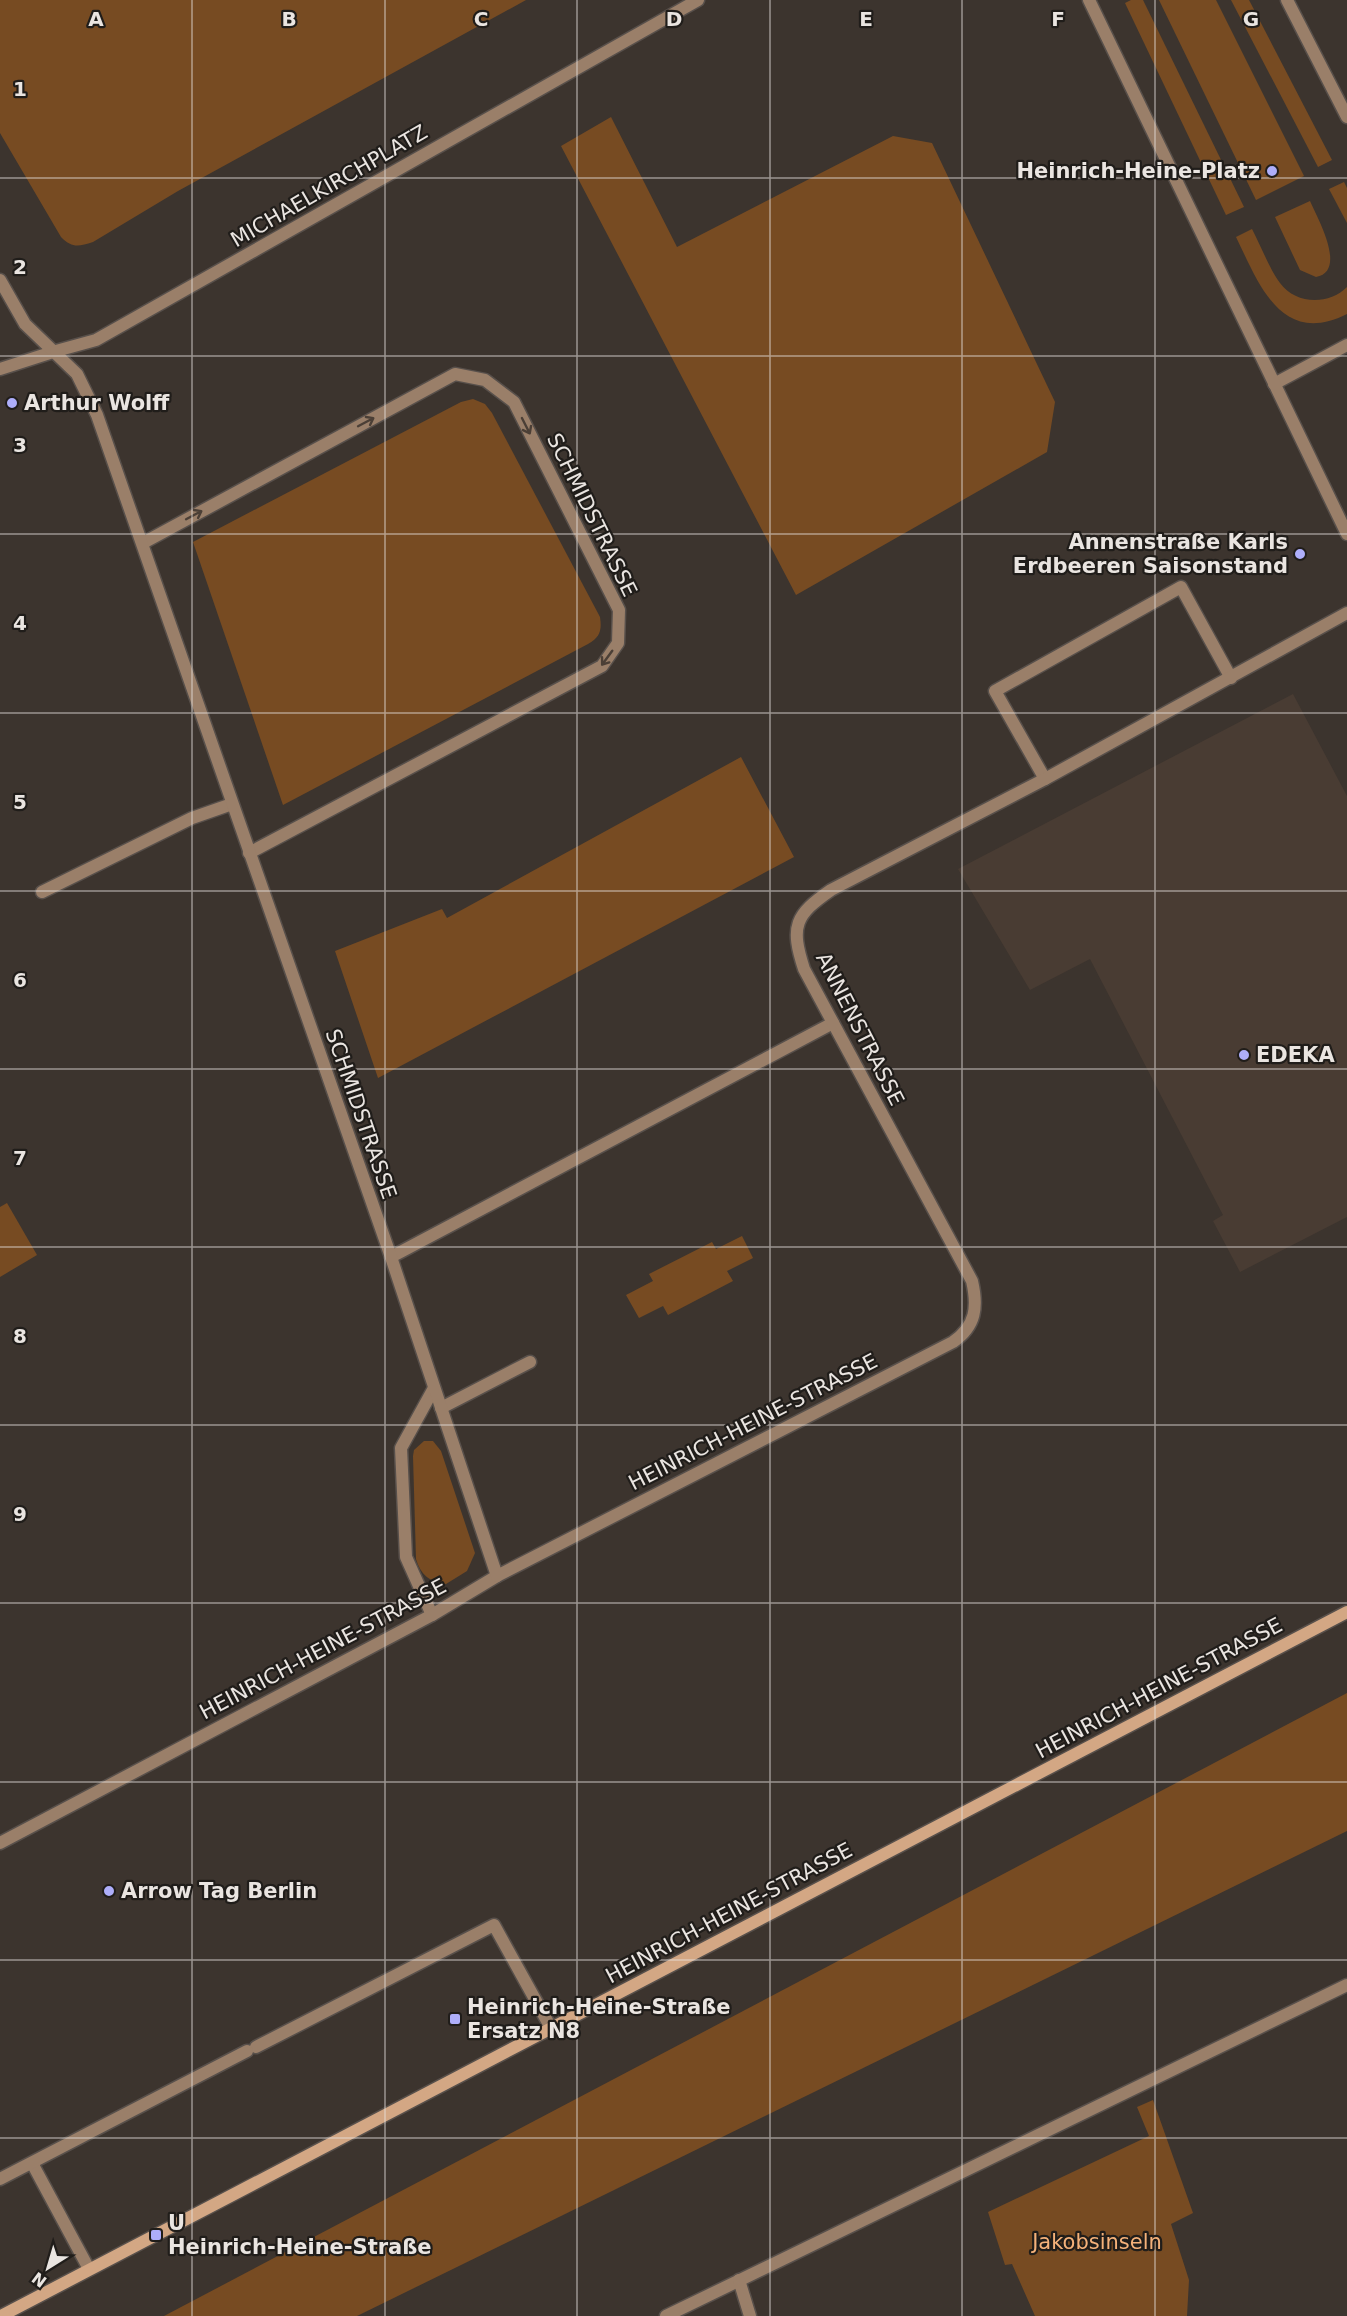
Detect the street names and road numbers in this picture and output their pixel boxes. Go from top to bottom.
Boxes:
street label: MICHAELKIRCHPLATZ [226,120,432,252]
street label: SCHMIDSTRASSE [542,430,642,600]
street label: ANNENSTRASSE [811,948,909,1110]
street label: SCHMIDSTRASSE [321,1026,401,1202]
street label: HEINRICH-HEINE-STRASSE [625,1349,881,1495]
street label: HEINRICH-HEINE-STRASSE [196,1574,450,1724]
street label: HEINRICH-HEINE-STRASSE [1032,1613,1286,1763]
street label: HEINRICH-HEINE-STRASSE [602,1838,856,1988]

